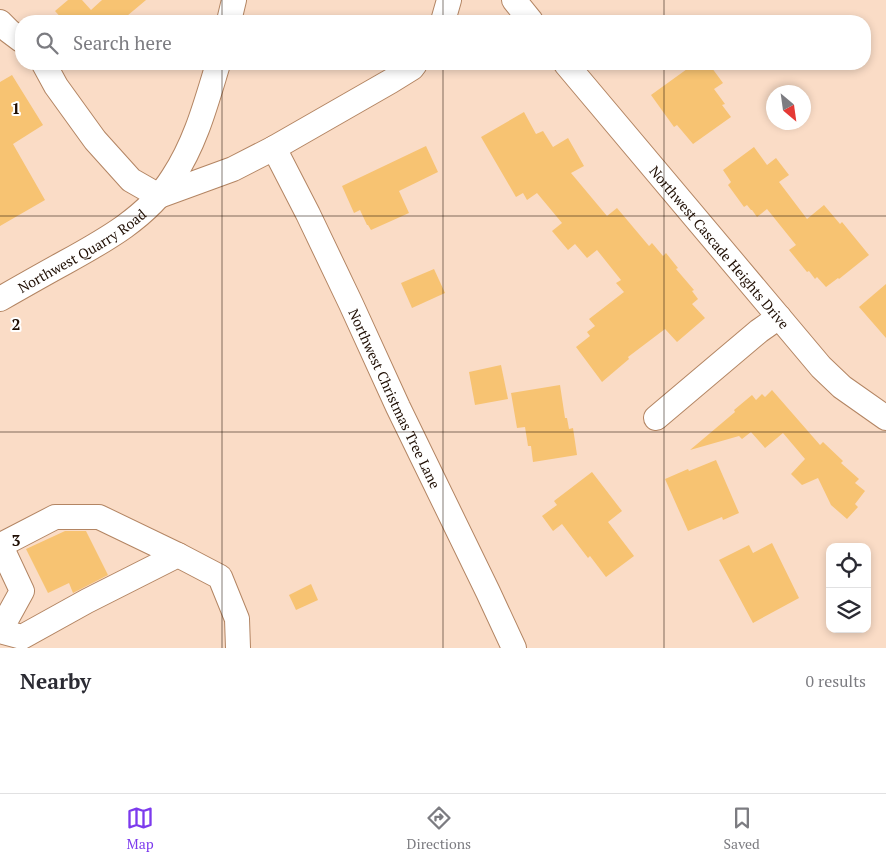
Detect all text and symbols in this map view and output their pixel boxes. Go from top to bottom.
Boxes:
search box [15,15,871,70]
icon: search [33,29,61,57]
text: Search here [73,30,172,55]
north arrow [766,85,811,130]
text: 1 [11,97,21,119]
street label: Northwest Cascade Heights Drive [646,161,794,332]
street label: Northwest Quarry Road [14,204,150,297]
street label: Northwest Christmas Tree Lane [345,305,446,491]
text: 2 [11,313,21,335]
text: 3 [11,529,21,551]
map controls [826,543,871,633]
button: locate [826,543,871,588]
button: layers [826,588,871,633]
text: Nearby [20,667,91,695]
text: 0 results [806,670,866,692]
tab: Map [126,804,154,853]
tab: Directions [407,804,471,853]
tab: Saved [724,804,760,853]

